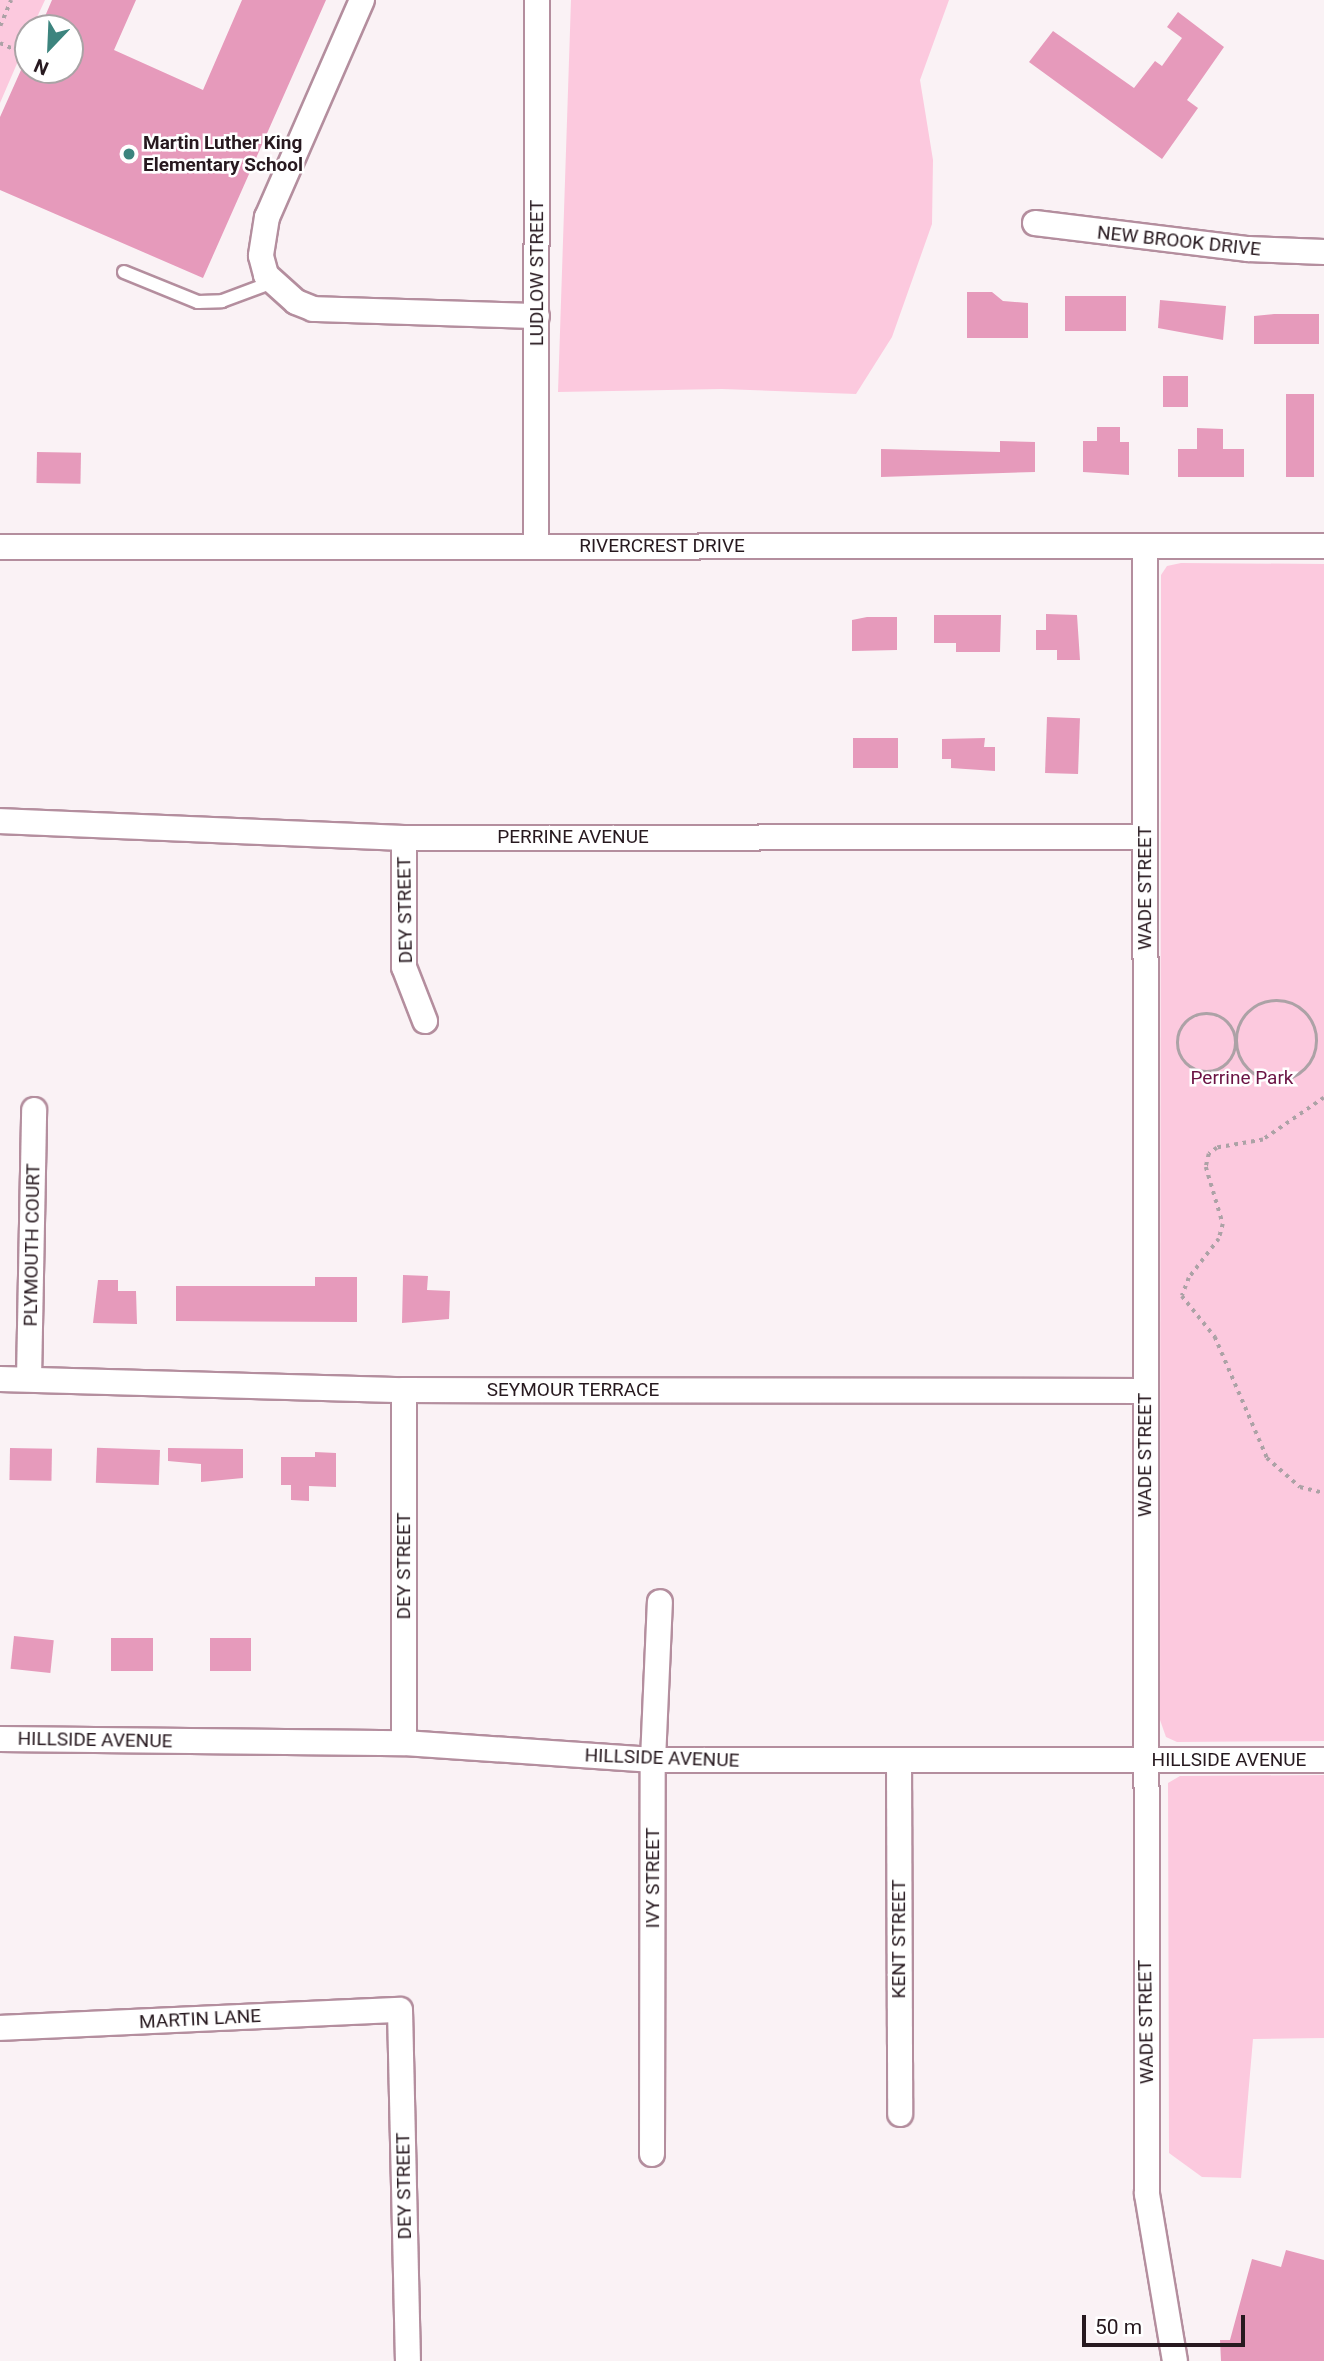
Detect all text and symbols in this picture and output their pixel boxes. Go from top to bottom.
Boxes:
north arrow [14,14,84,84]
text: N [31,54,52,80]
place label: Martin Luther King Elementary School [143,132,303,176]
marker: Martin Luther King Elementary School [121,146,137,162]
street label: LUDLOW STREET [526,200,548,346]
street label: NEW BROOK DRIVE [1096,221,1262,261]
street label: RIVERCREST DRIVE [579,535,745,557]
street label: PERRINE AVENUE [497,826,649,848]
street label: WADE STREET [1134,826,1156,950]
street label: DEY STREET [393,856,417,964]
park label: Perrine Park [1190,1067,1294,1089]
street label: PLYMOUTH COURT [19,1163,45,1327]
street label: SEYMOUR TERRACE [487,1379,659,1401]
street label: WADE STREET [1134,1393,1156,1517]
street label: DEY STREET [393,1513,415,1619]
street label: HILLSIDE AVENUE [17,1727,173,1753]
street label: HILLSIDE AVENUE [584,1744,740,1772]
street label: HILLSIDE AVENUE [1152,1749,1306,1771]
street label: IVY STREET [642,1828,664,1928]
street label: KENT STREET [888,1879,910,1999]
street label: WADE STREET [1134,1960,1158,2084]
street label: MARTIN LANE [138,2004,262,2034]
street label: DEY STREET [392,2132,416,2240]
scale bar [1086,2302,1249,2346]
text: 50 m [1095,2315,1142,2339]

